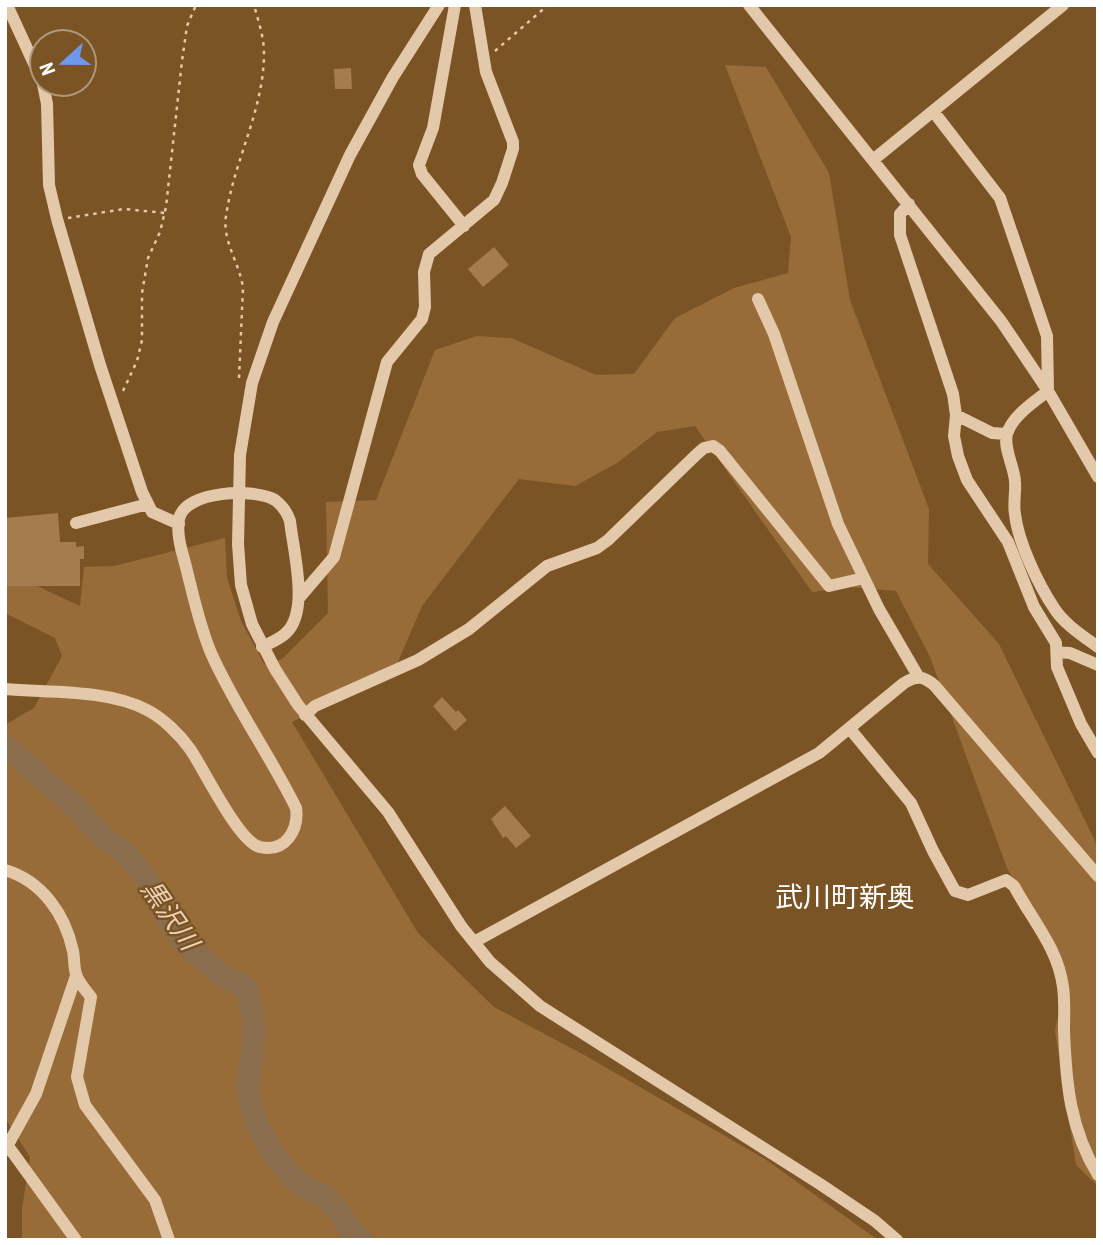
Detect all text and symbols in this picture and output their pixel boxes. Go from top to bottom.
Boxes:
north arrow [28,28,98,98]
text: N [35,59,60,78]
water label: 黒沢川 [135,874,206,958]
district label: 武川町新奥 [775,881,915,914]

